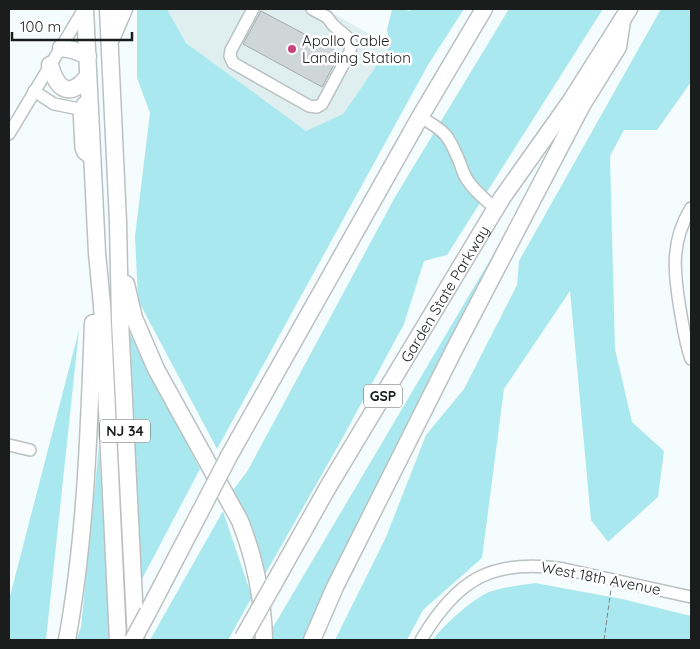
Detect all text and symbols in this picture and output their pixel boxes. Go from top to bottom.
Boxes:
scale bar [12,10,132,42]
text: 100 m [20,17,61,36]
place label: Apollo Cable Landing Station [302,31,411,67]
marker: Apollo Cable Landing Station [286,43,298,55]
street label: Garden State Parkway [396,222,493,366]
road number: GSP [364,384,402,408]
road number: NJ 34 [100,420,150,442]
street label: West 18th Avenue [539,557,663,599]

